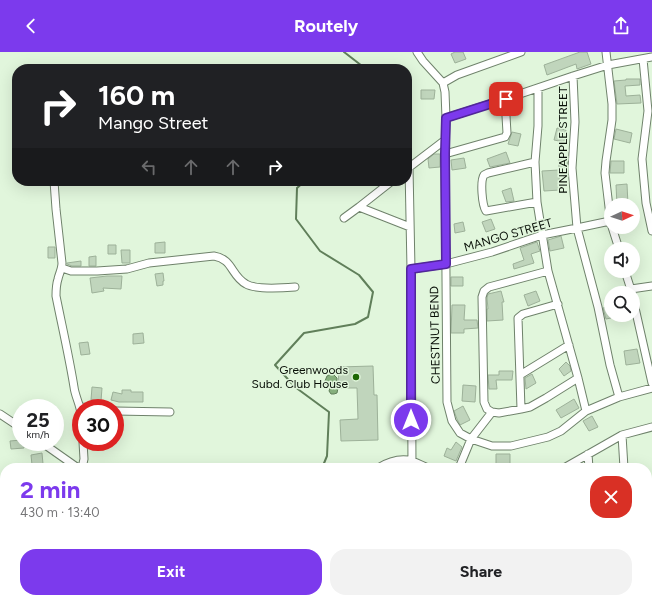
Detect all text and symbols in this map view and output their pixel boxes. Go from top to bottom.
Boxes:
icon: back [20,15,42,37]
text: Routely [294,15,358,37]
icon: share [610,15,632,37]
text: 160 m [98,78,175,112]
icon: right [32,80,84,132]
pin [489,82,523,116]
street label: PINEAPPLE STREET [556,86,570,194]
icon: arrive [495,88,517,110]
text: Mango Street [98,112,208,134]
icon: left [138,156,160,178]
icon: ahead [180,156,202,178]
icon: ahead [222,156,244,178]
icon: right [264,156,286,178]
north arrow [604,198,640,234]
map controls [604,198,640,322]
street label: MANGO STREET [462,216,554,254]
button: sound [604,242,640,278]
street label: CHESTNUT BEND [427,286,443,384]
button: search [604,286,640,322]
place label: Greenwoods Subd. Club House [252,363,348,391]
marker: Greenwoods Subd. Club House [351,372,361,382]
speed limit sign: 30 [72,399,124,451]
position arrow [390,399,432,441]
text: 25 [26,408,50,432]
text: km/h [27,428,49,441]
text: 2 min [20,475,80,504]
button: close [590,476,632,518]
text: 430 m · 13:40 [20,505,100,520]
button: Exit [20,549,322,595]
button: Share [330,549,632,595]

